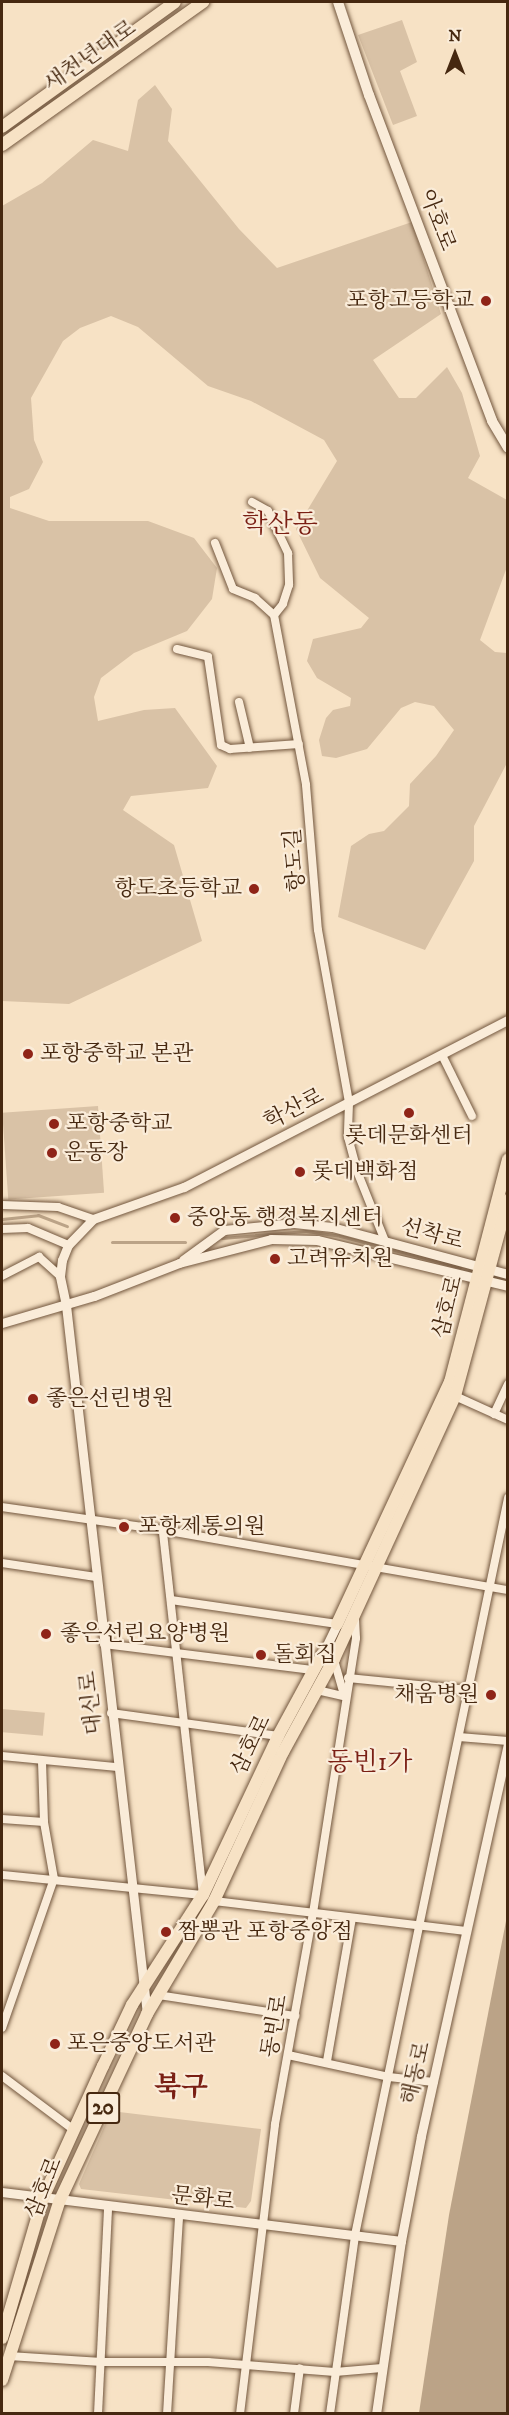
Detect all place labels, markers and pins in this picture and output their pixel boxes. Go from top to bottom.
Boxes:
place label: 포항고등학교 [346,288,474,314]
marker: 포항고등학교 [479,294,493,308]
place label: 항도초등학교 [114,876,242,902]
marker: 항도초등학교 [247,882,261,896]
place label: 포항중학교 본관 [40,1041,193,1067]
marker: 포항중학교 본관 [21,1047,35,1061]
marker: 롯데문화센터 [402,1106,416,1120]
place label: 포항중학교 [66,1111,172,1137]
marker: 포항중학교 [47,1117,61,1131]
place label: 롯데문화센터 [345,1123,473,1149]
place label: 운동장 [64,1140,128,1166]
marker: 운동장 [45,1146,59,1160]
place label: 롯데백화점 [312,1159,418,1185]
marker: 롯데백화점 [293,1165,307,1179]
place label: 중앙동 행정복지센터 [187,1205,383,1231]
marker: 중앙동 행정복지센터 [168,1211,182,1225]
place label: 고려유치원 [287,1246,393,1272]
marker: 고려유치원 [268,1252,282,1266]
place label: 좋은선린병원 [46,1386,174,1412]
marker: 좋은선린병원 [24,1390,42,1408]
place label: 포항제통의원 [138,1514,266,1540]
marker: 포항제통의원 [115,1518,133,1536]
place label: 좋은선린요양병원 [60,1621,230,1647]
marker: 좋은선린요양병원 [37,1625,55,1643]
place label: 돌회집 [273,1642,337,1668]
marker: 돌회집 [254,1648,268,1662]
place label: 채움병원 [394,1682,479,1708]
marker: 채움병원 [484,1688,498,1702]
place label: 짬뽕관 포항중앙점 [178,1919,353,1945]
marker: 짬뽕관 포항중앙점 [159,1925,173,1939]
place label: 포은중앙도서관 [67,2031,216,2057]
marker: 포은중앙도서관 [48,2037,62,2051]

